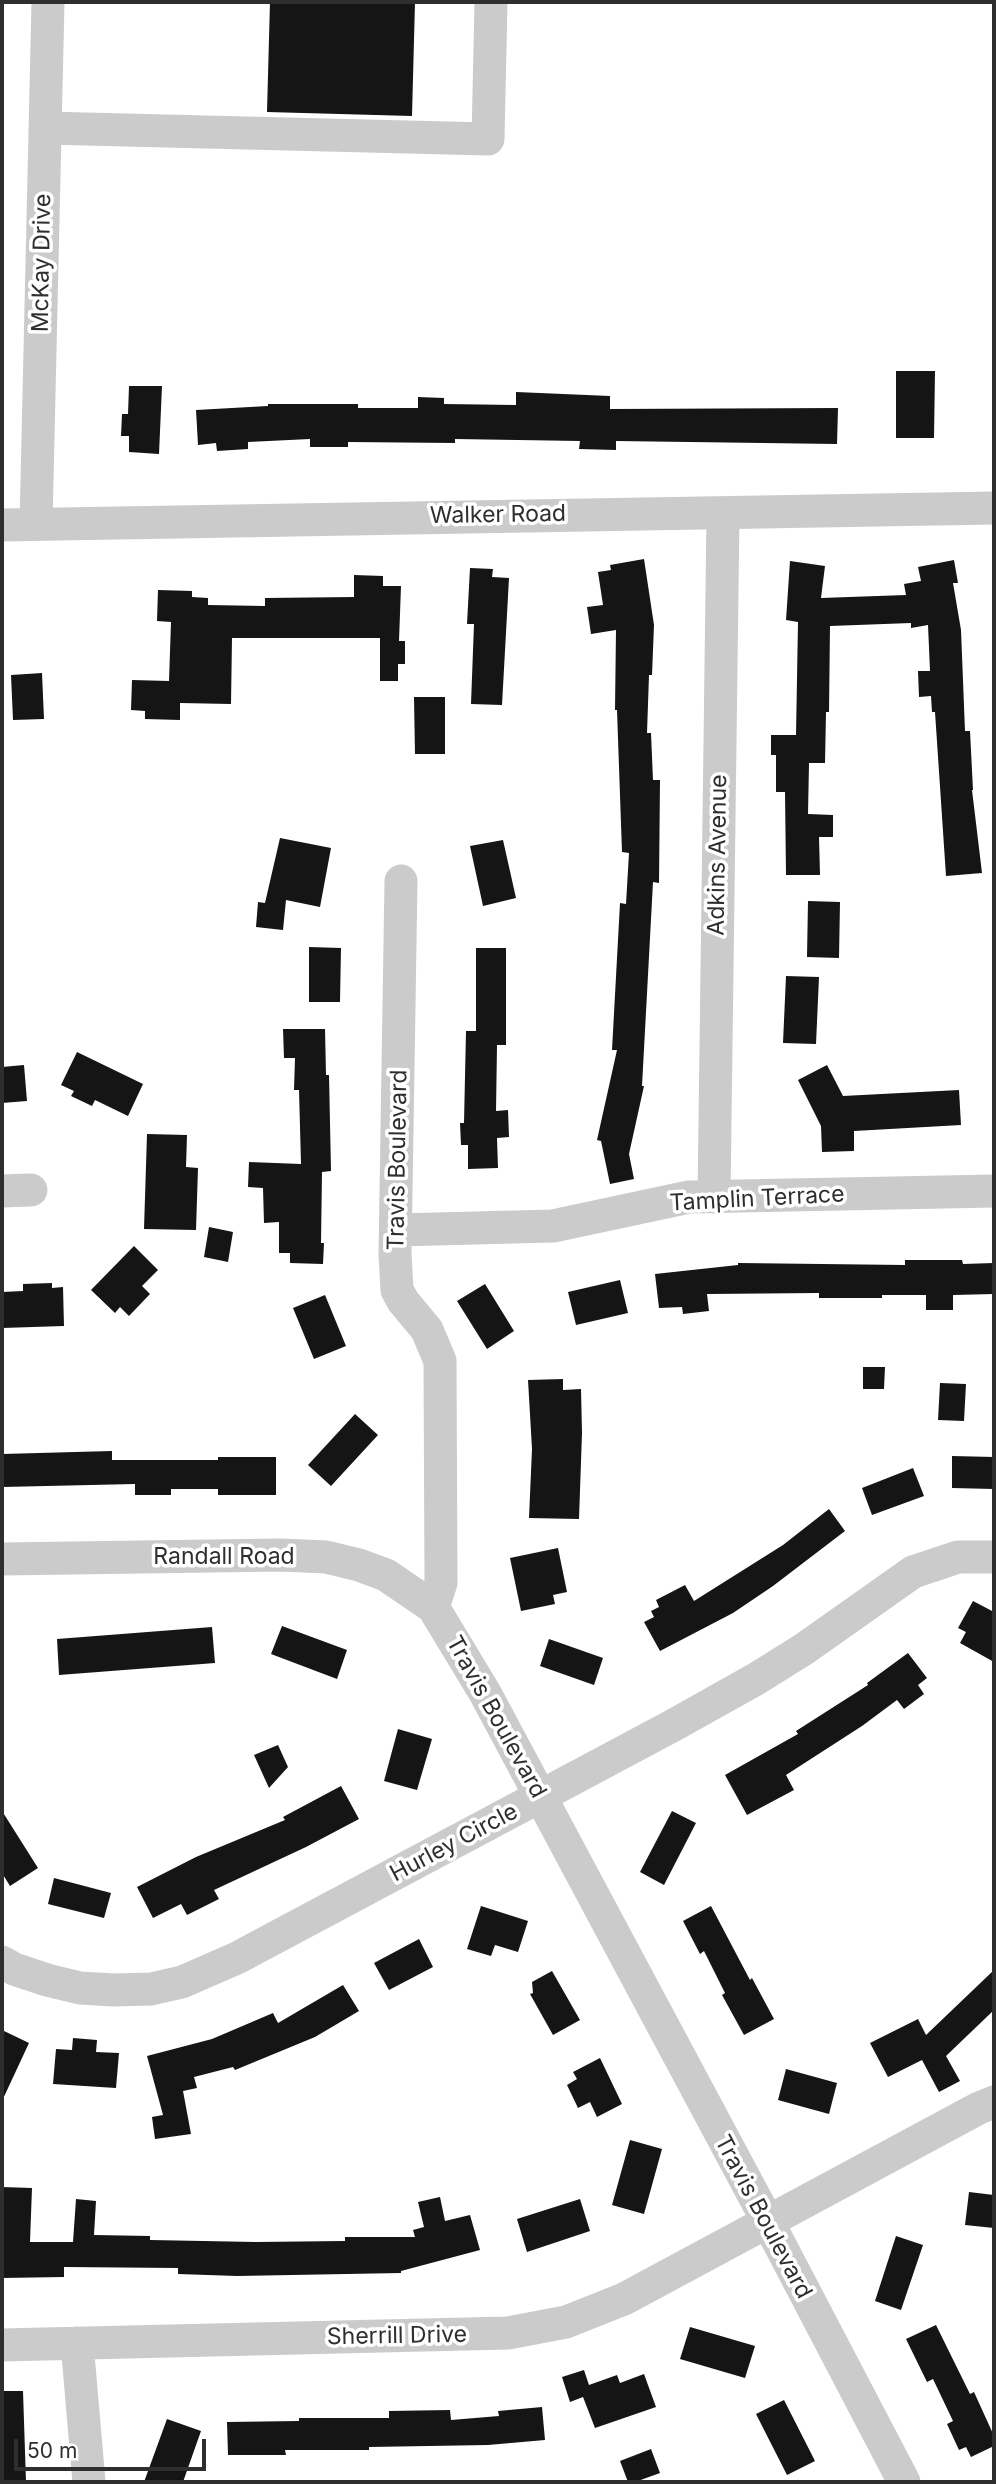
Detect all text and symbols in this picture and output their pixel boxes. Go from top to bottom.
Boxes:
street label: McKay Drive [27,194,57,332]
street label: Walker Road [430,500,566,530]
street label: Adkins Avenue [703,774,733,936]
street label: Travis Boulevard [383,1069,413,1251]
street label: Tamplin Terrace [669,1181,845,1217]
street label: Randall Road [153,1543,295,1571]
street label: Travis Boulevard [440,1631,552,1803]
street label: Hurley Circle [386,1798,522,1888]
street label: Travis Boulevard [708,2131,818,2303]
street label: Sherrill Drive [327,2321,467,2351]
scale bar [18,2424,210,2468]
text: 50 m [27,2438,77,2463]

